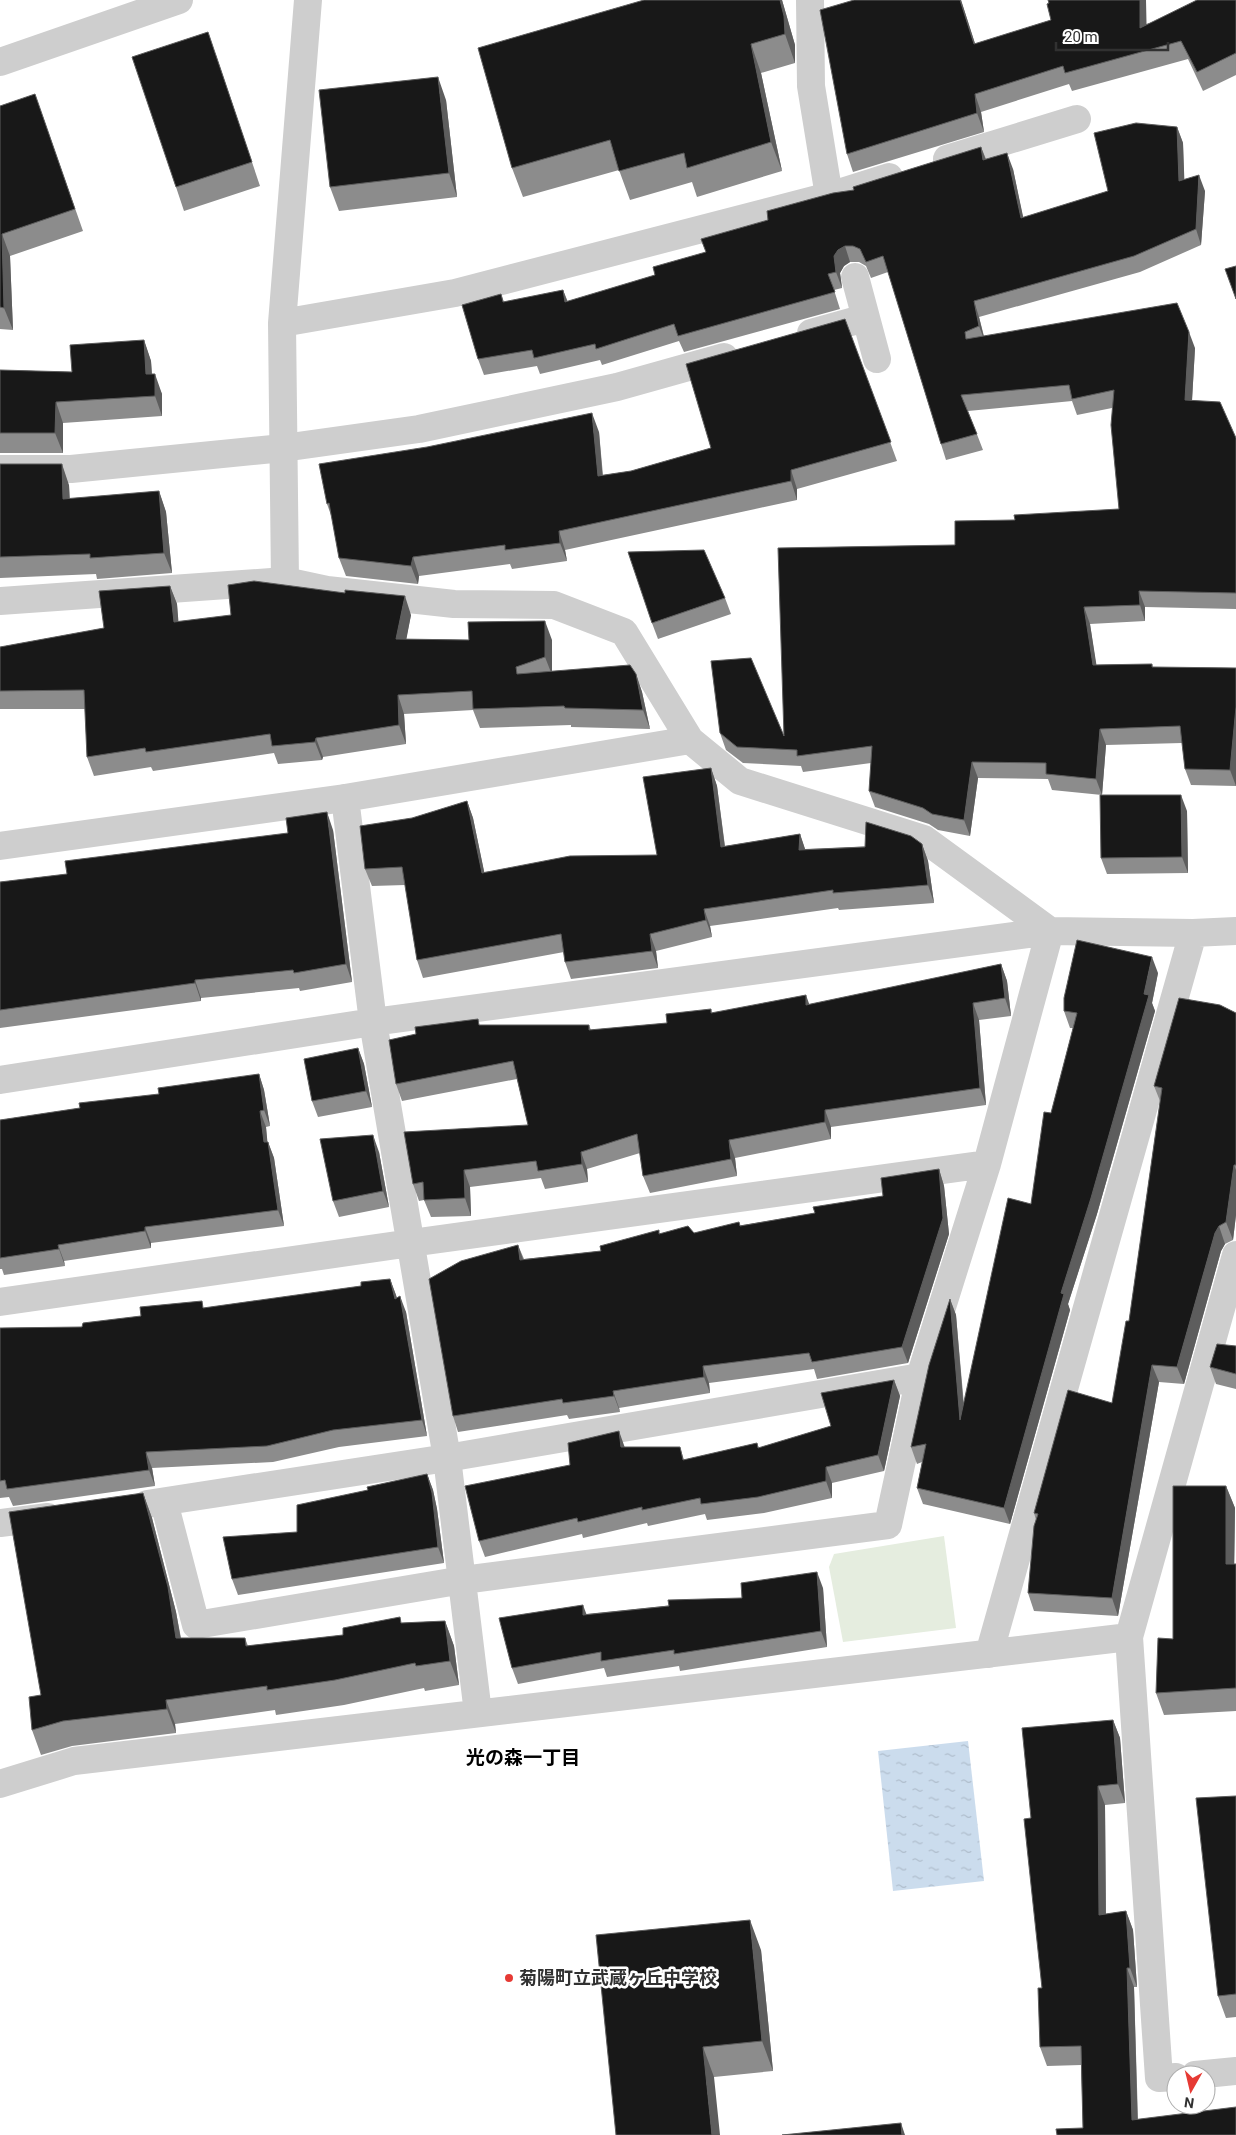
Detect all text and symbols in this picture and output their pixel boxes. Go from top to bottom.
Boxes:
scale bar [1056,20,1168,52]
text: 20 m [1064,28,1098,46]
district label: 光の森一丁目 [466,1746,580,1769]
place label: 菊陽町立武蔵ヶ丘中学校 [519,1967,717,1988]
marker: 菊陽町立武蔵ヶ丘中学校 [503,1972,515,1984]
north arrow [1166,2065,1216,2115]
text: N [1183,2094,1195,2111]

